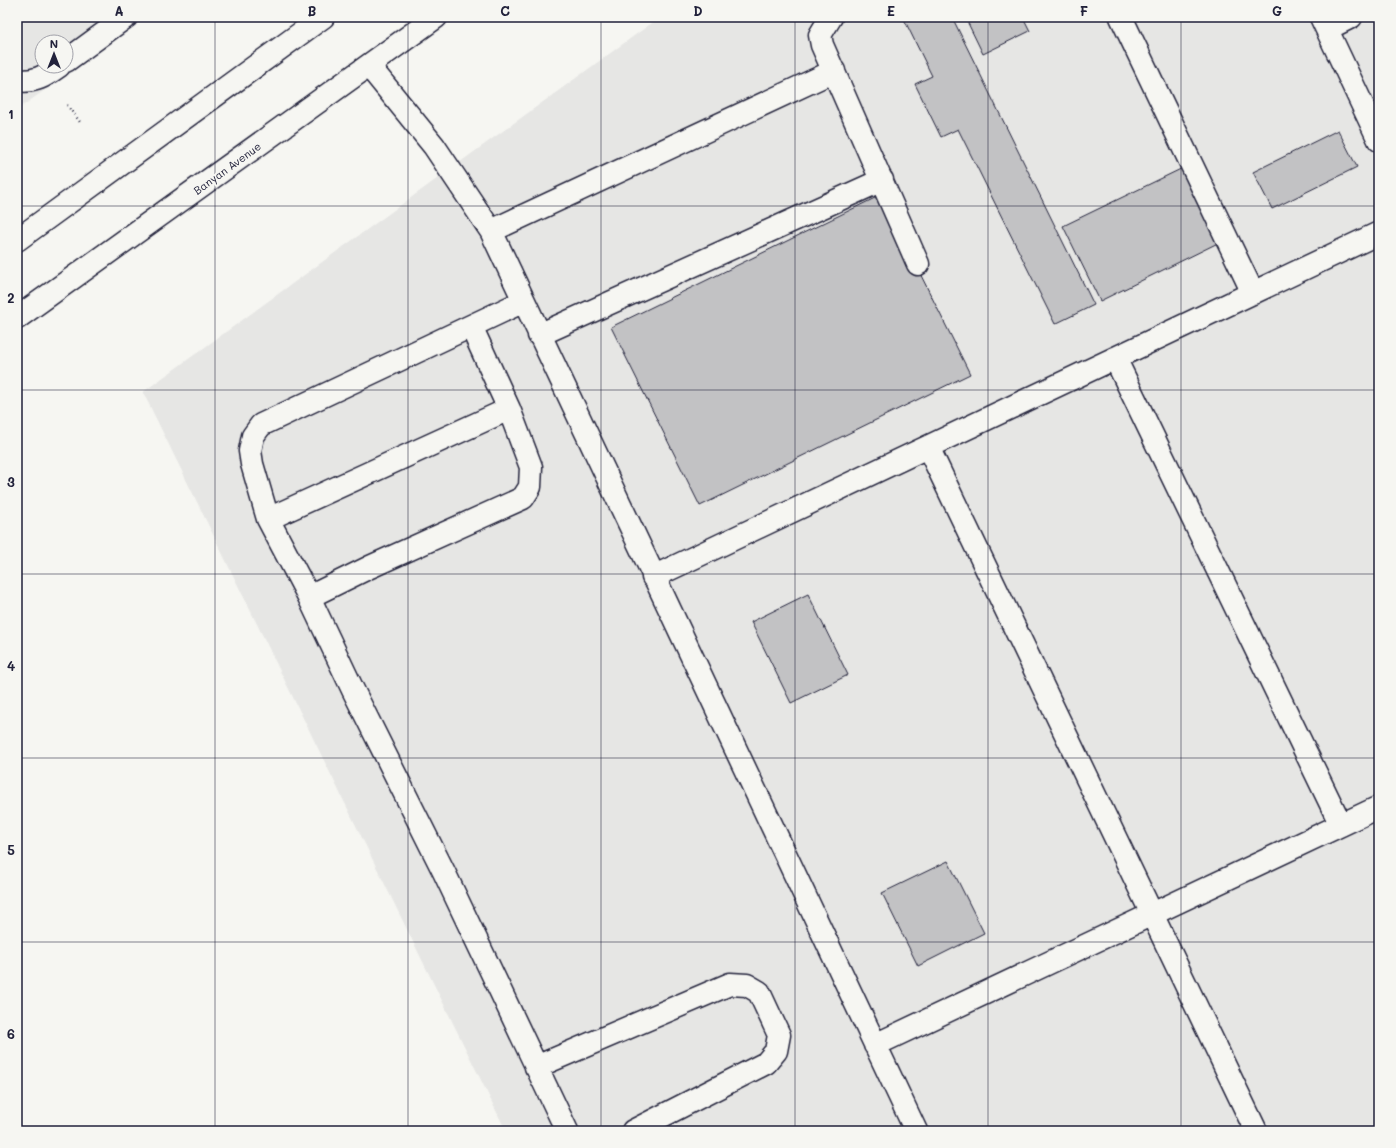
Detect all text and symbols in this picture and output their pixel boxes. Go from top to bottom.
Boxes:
text: A [114,2,124,19]
text: B [308,2,317,19]
text: C [500,2,510,19]
text: D [693,2,703,19]
text: E [887,2,895,19]
text: F [1080,2,1088,19]
text: G [1272,2,1282,19]
north arrow [34,34,74,74]
text: N [50,36,58,51]
text: 1 [8,105,14,122]
street label: Banyan Avenue [190,138,264,198]
text: 2 [7,289,15,306]
text: 3 [7,473,15,490]
text: 4 [7,657,15,674]
text: 5 [7,841,15,858]
text: 6 [7,1025,15,1042]

